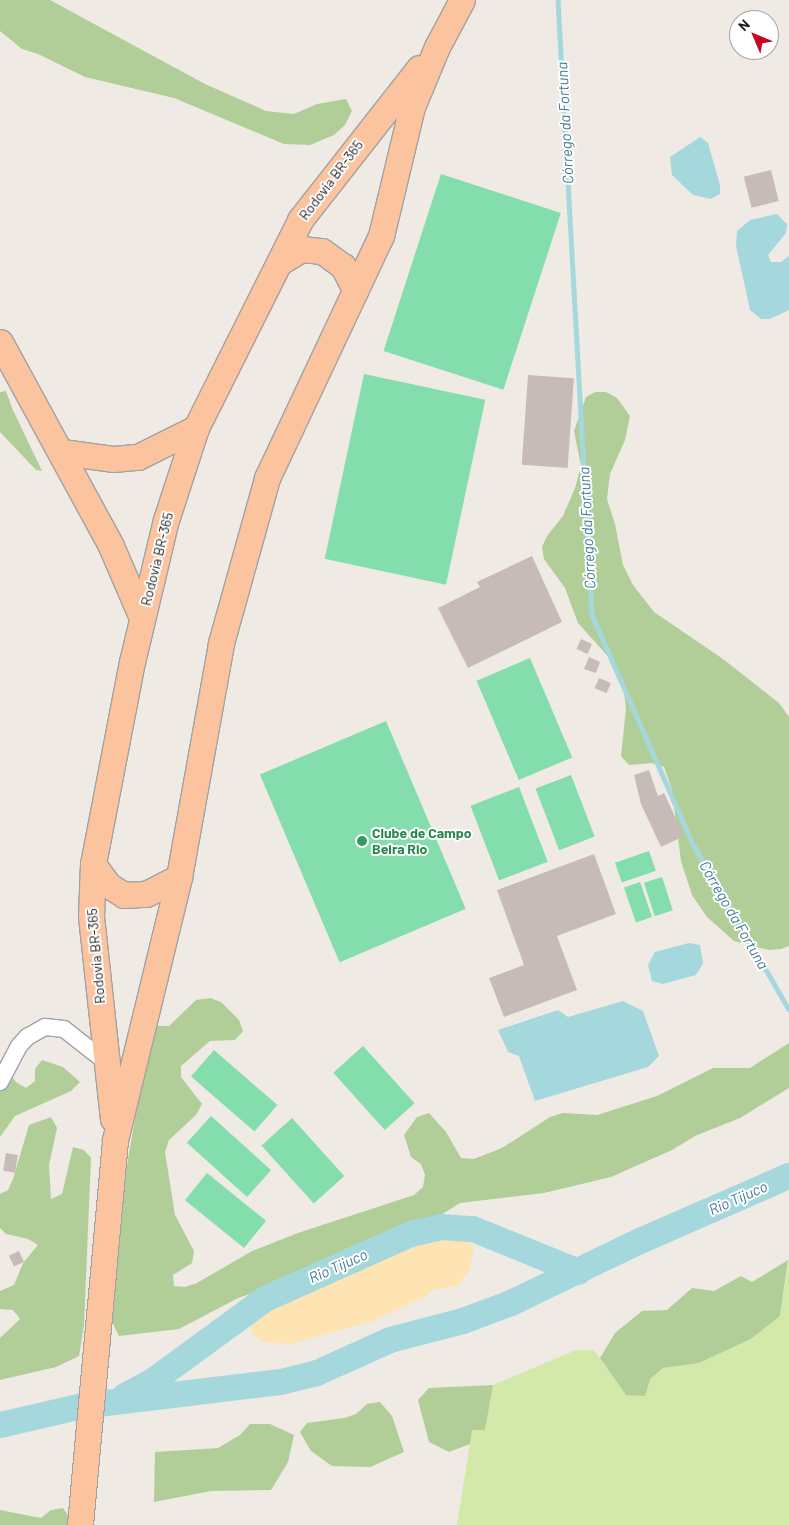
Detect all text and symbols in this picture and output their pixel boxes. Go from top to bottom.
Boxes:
north arrow [729,10,779,60]
text: N [734,15,753,34]
water label: Córrego da Fortuna [553,61,577,185]
street label: Rodovia BR-365 [295,137,367,223]
water label: Córrego da Fortuna [575,466,599,590]
street label: Rodovia BR-365 [137,511,177,607]
place label: Clube de Campo Beira Rio [372,825,472,858]
marker: Clube de Campo Beira Rio [356,835,368,847]
water label: Córrego da Fortuna [696,858,772,972]
street label: Rodovia BR-365 [83,908,109,1004]
water label: Rio Tijuco [706,1177,770,1219]
water label: Rio Tijuco [306,1245,370,1287]

